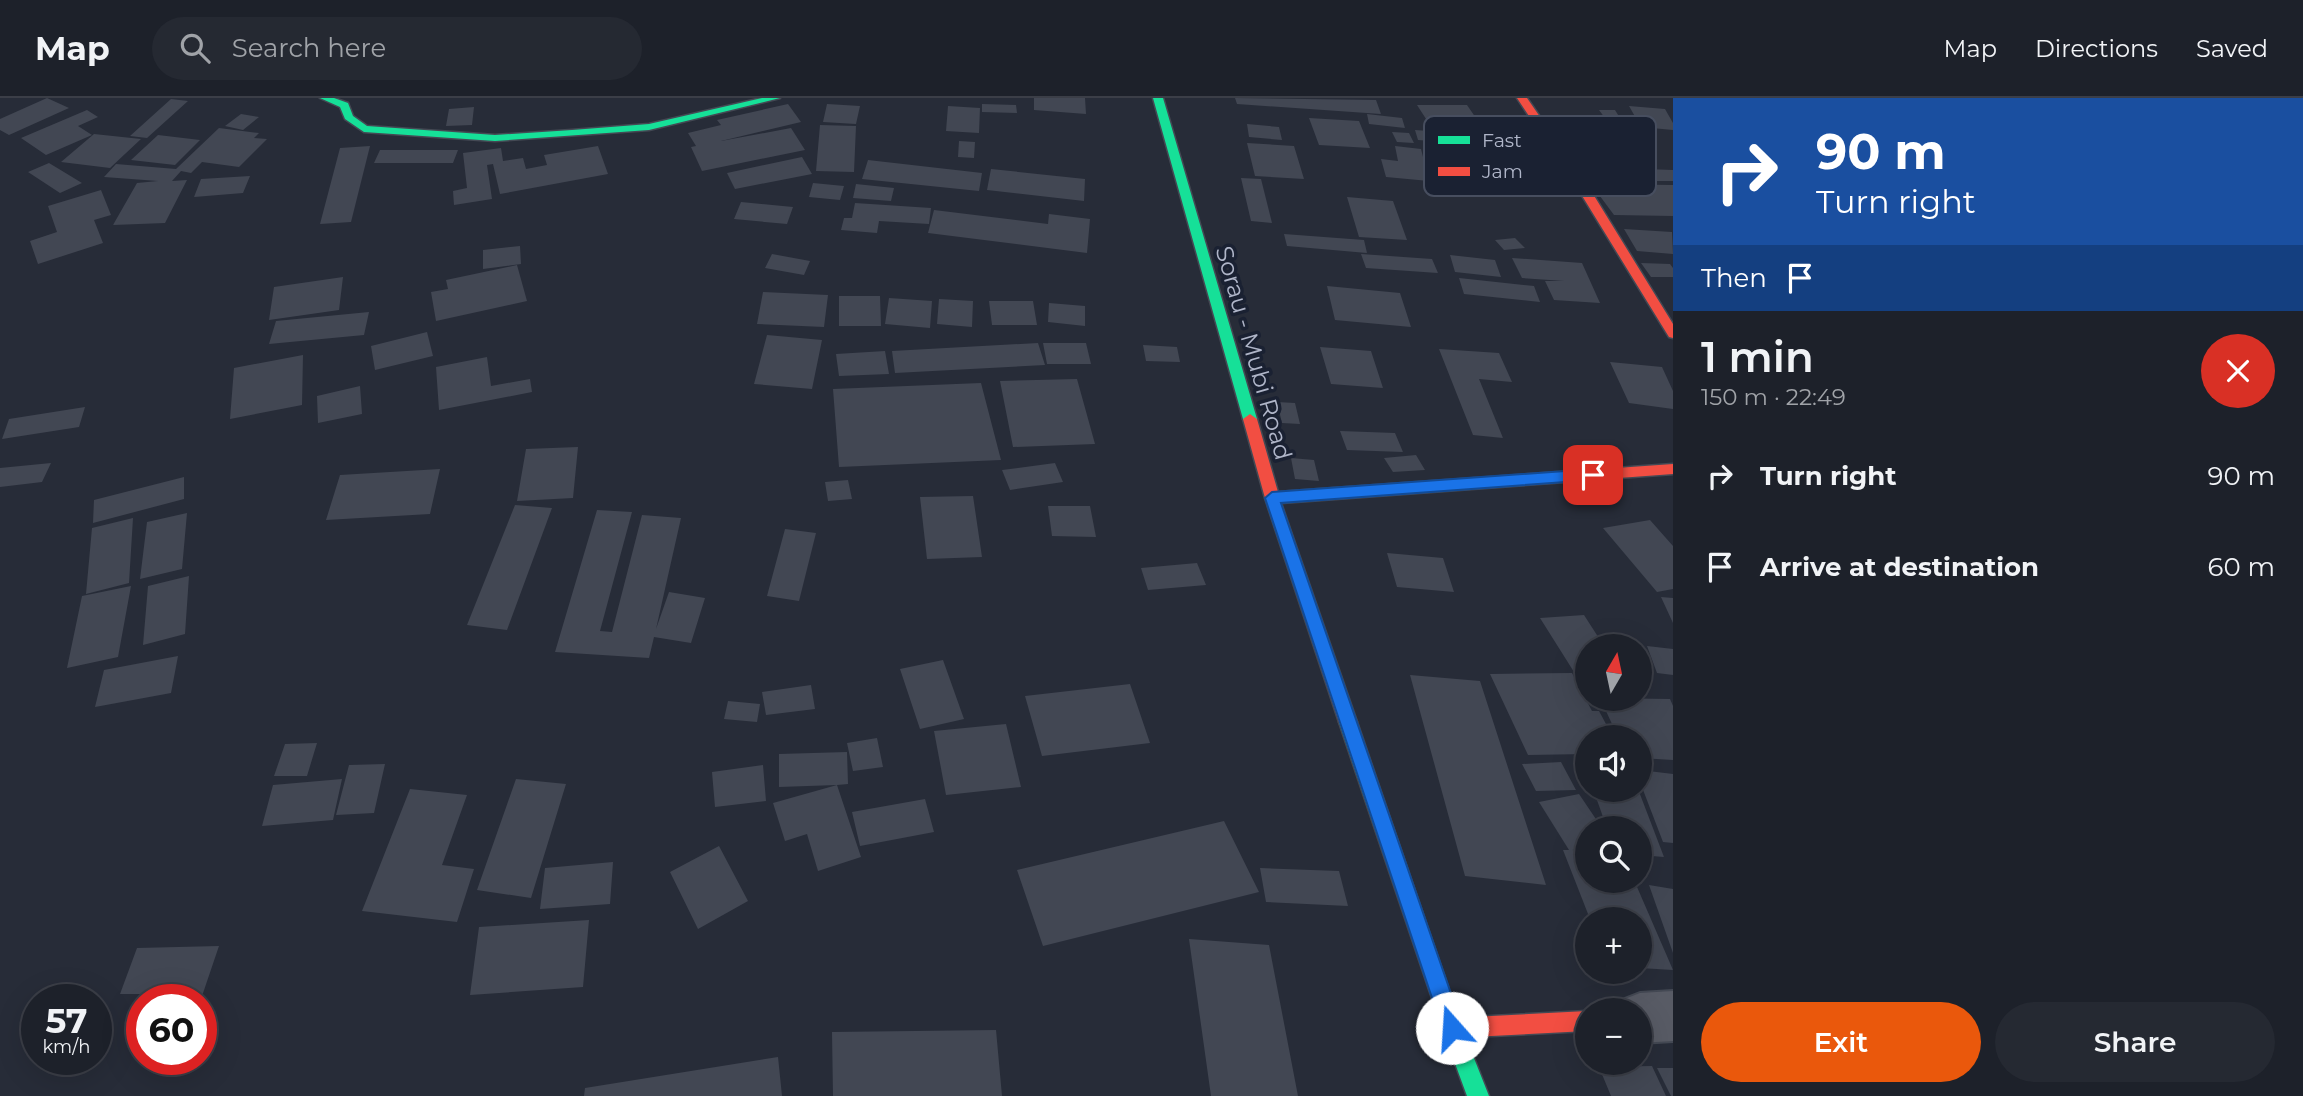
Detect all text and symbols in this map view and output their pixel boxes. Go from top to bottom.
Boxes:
search box [152,17,642,80]
text: Map [35,28,110,68]
icon: search [176,29,214,67]
text: Search here [232,32,386,64]
text: Map [1944,34,1997,63]
text: Directions [2035,34,2158,63]
text: Saved [2196,34,2268,63]
legend [1424,116,1656,196]
text: 90 m [1816,122,1946,181]
icon: right [1701,126,1792,217]
text: Fast [1482,129,1522,152]
text: Jam [1481,160,1523,183]
text: Turn right [1816,182,1976,221]
street label: Sorau - Mubi Road [1210,243,1298,463]
icon: arrive [1781,259,1819,297]
text: Then [1701,262,1767,294]
text: 1 min [1701,331,1814,383]
button: close [2201,334,2275,408]
text: 150 m · 22:49 [1701,383,1846,411]
pin [1563,445,1623,505]
icon: arrive [1574,456,1612,494]
icon: right [1701,457,1739,495]
text: Turn right [1760,460,1896,492]
text: 90 m [2208,460,2275,492]
icon: arrive [1701,548,1739,586]
text: Arrive at destination [1760,551,2039,583]
text: 60 m [2208,551,2275,583]
north arrow [1575,634,1652,710]
map controls [1575,634,1652,1075]
button: sound [1575,725,1652,802]
button: search [1575,816,1652,893]
button: + [1575,907,1652,984]
speed limit sign: 60 [126,984,217,1075]
position arrow [1415,991,1489,1065]
button: − [1575,998,1652,1075]
text: 57 [45,999,88,1042]
button: Exit [1701,1002,1981,1082]
button: Share [1995,1002,2275,1082]
text: km/h [42,1036,91,1058]

